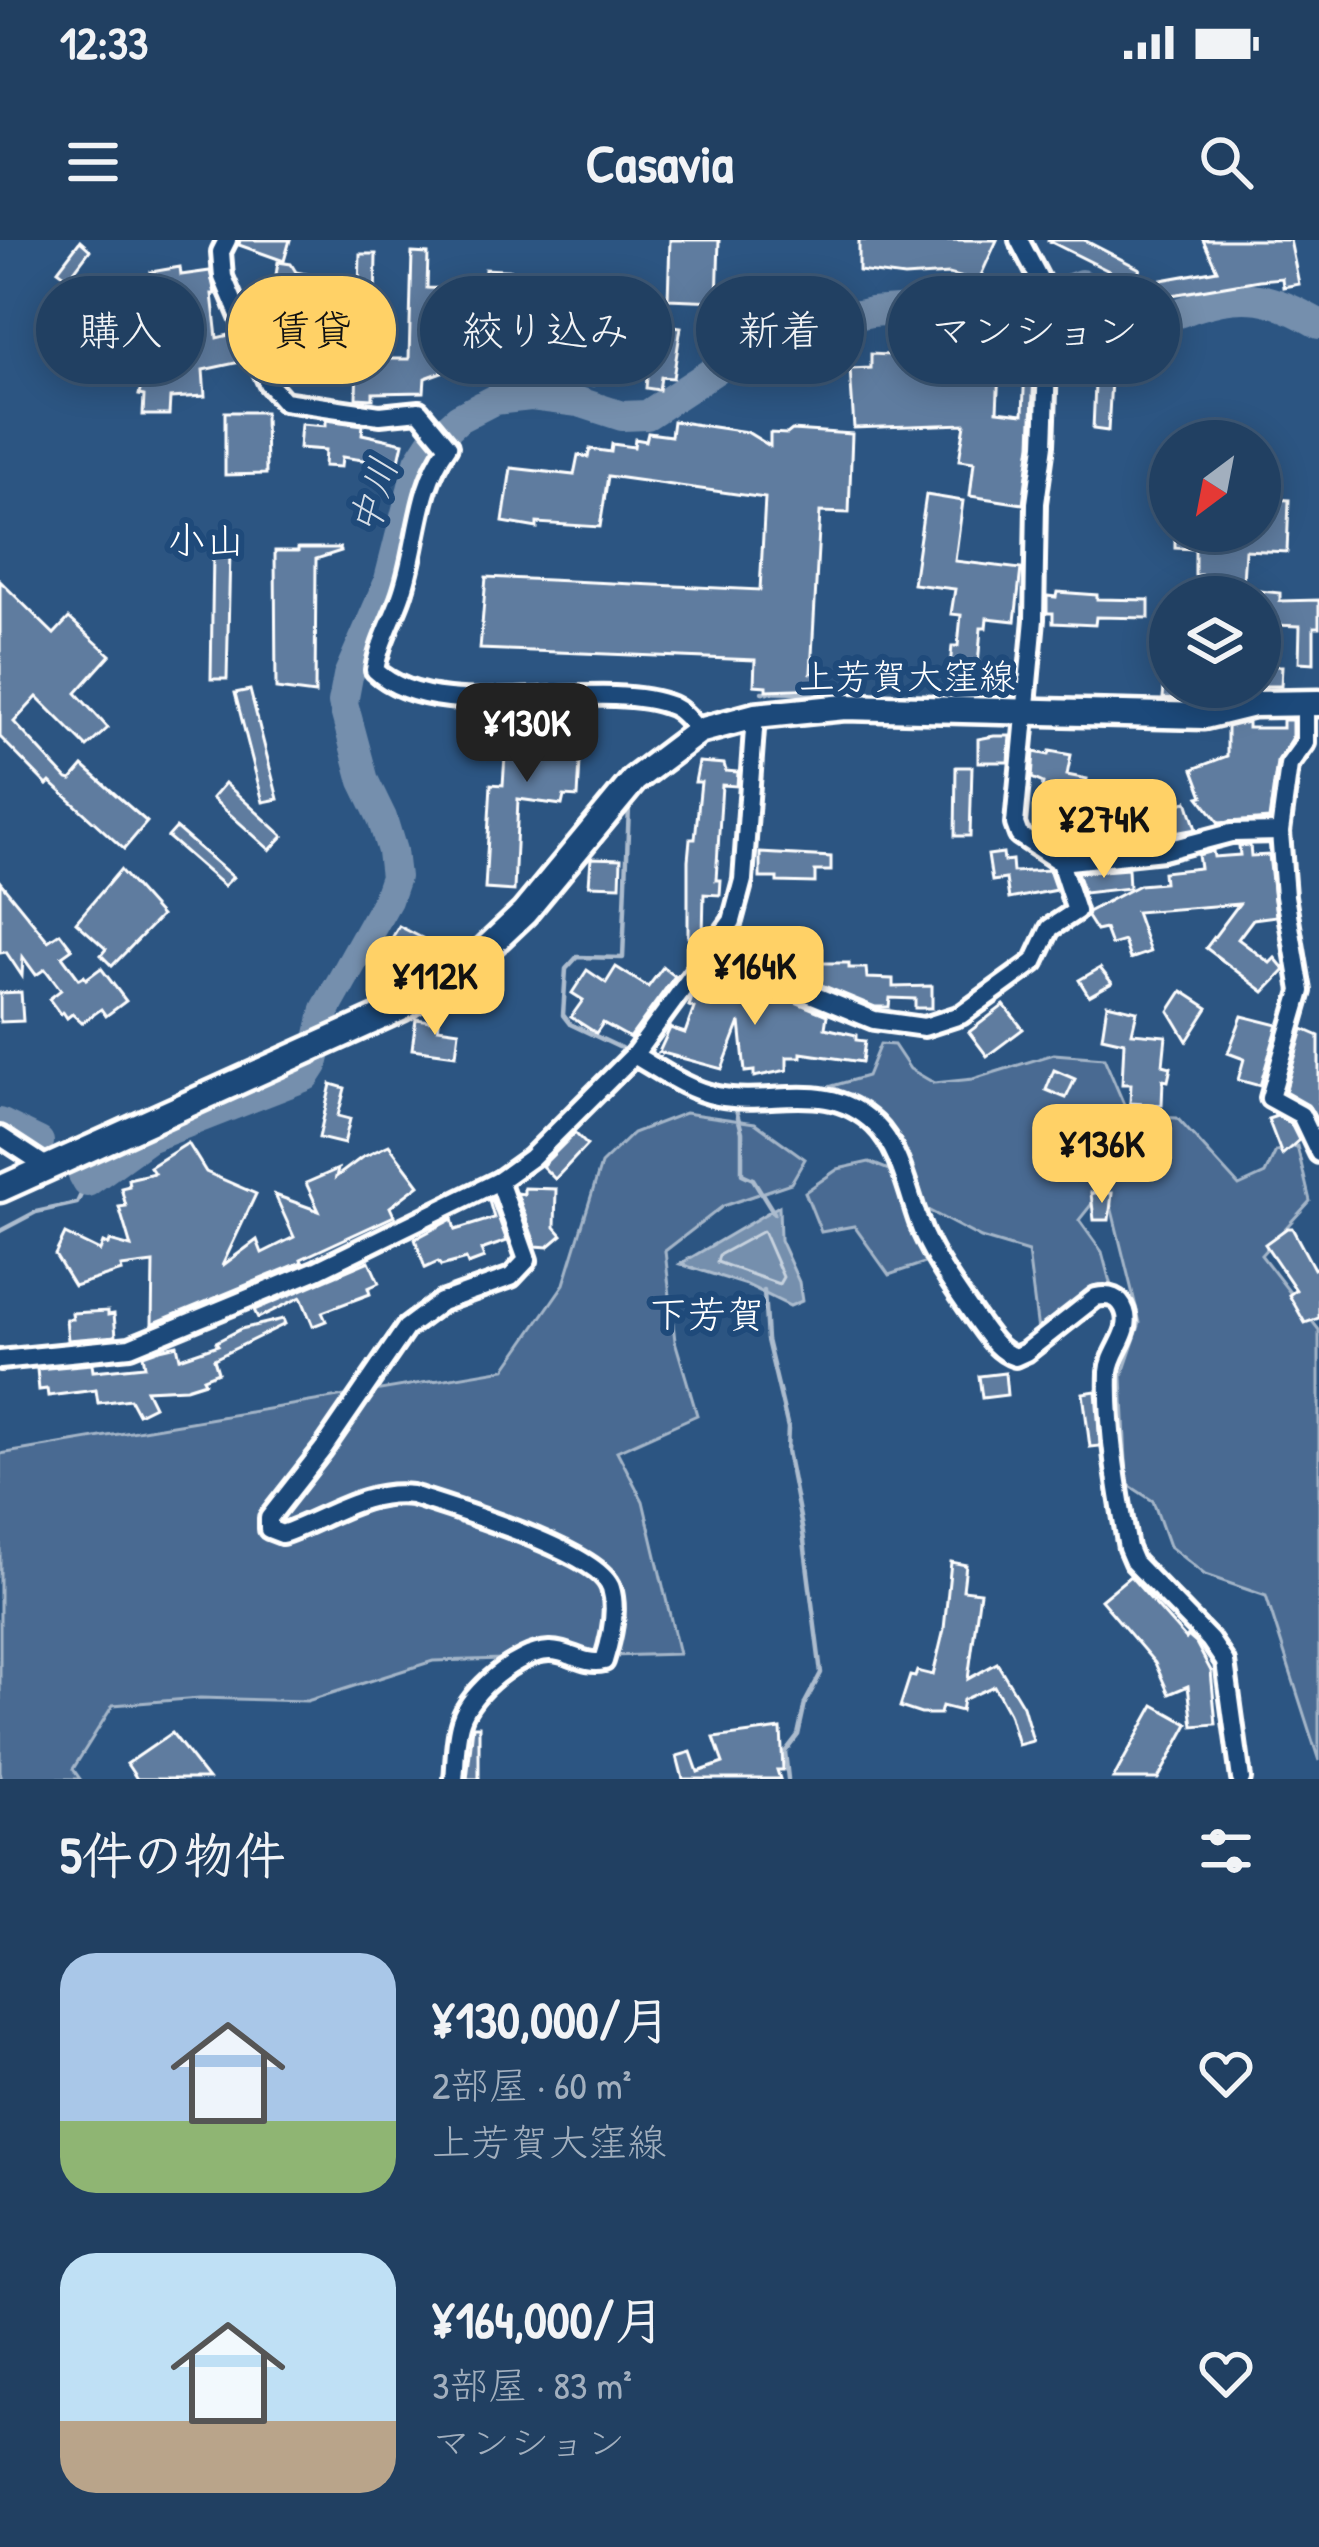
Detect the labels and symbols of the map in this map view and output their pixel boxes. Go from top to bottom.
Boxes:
north arrow [1149,420,1281,552]
water label: 中川 [336,451,409,541]
district label: 小山 [167,513,245,566]
street label: 上芳賀大窪線 [799,651,1015,700]
pin: ¥130K [443,683,611,785]
pin: ¥274K [1020,779,1188,881]
pin: ¥164K [671,926,839,1028]
pin: ¥112K [351,936,519,1038]
pin: ¥136K [1018,1104,1186,1206]
district label: 下芳賀 [648,1287,766,1340]

